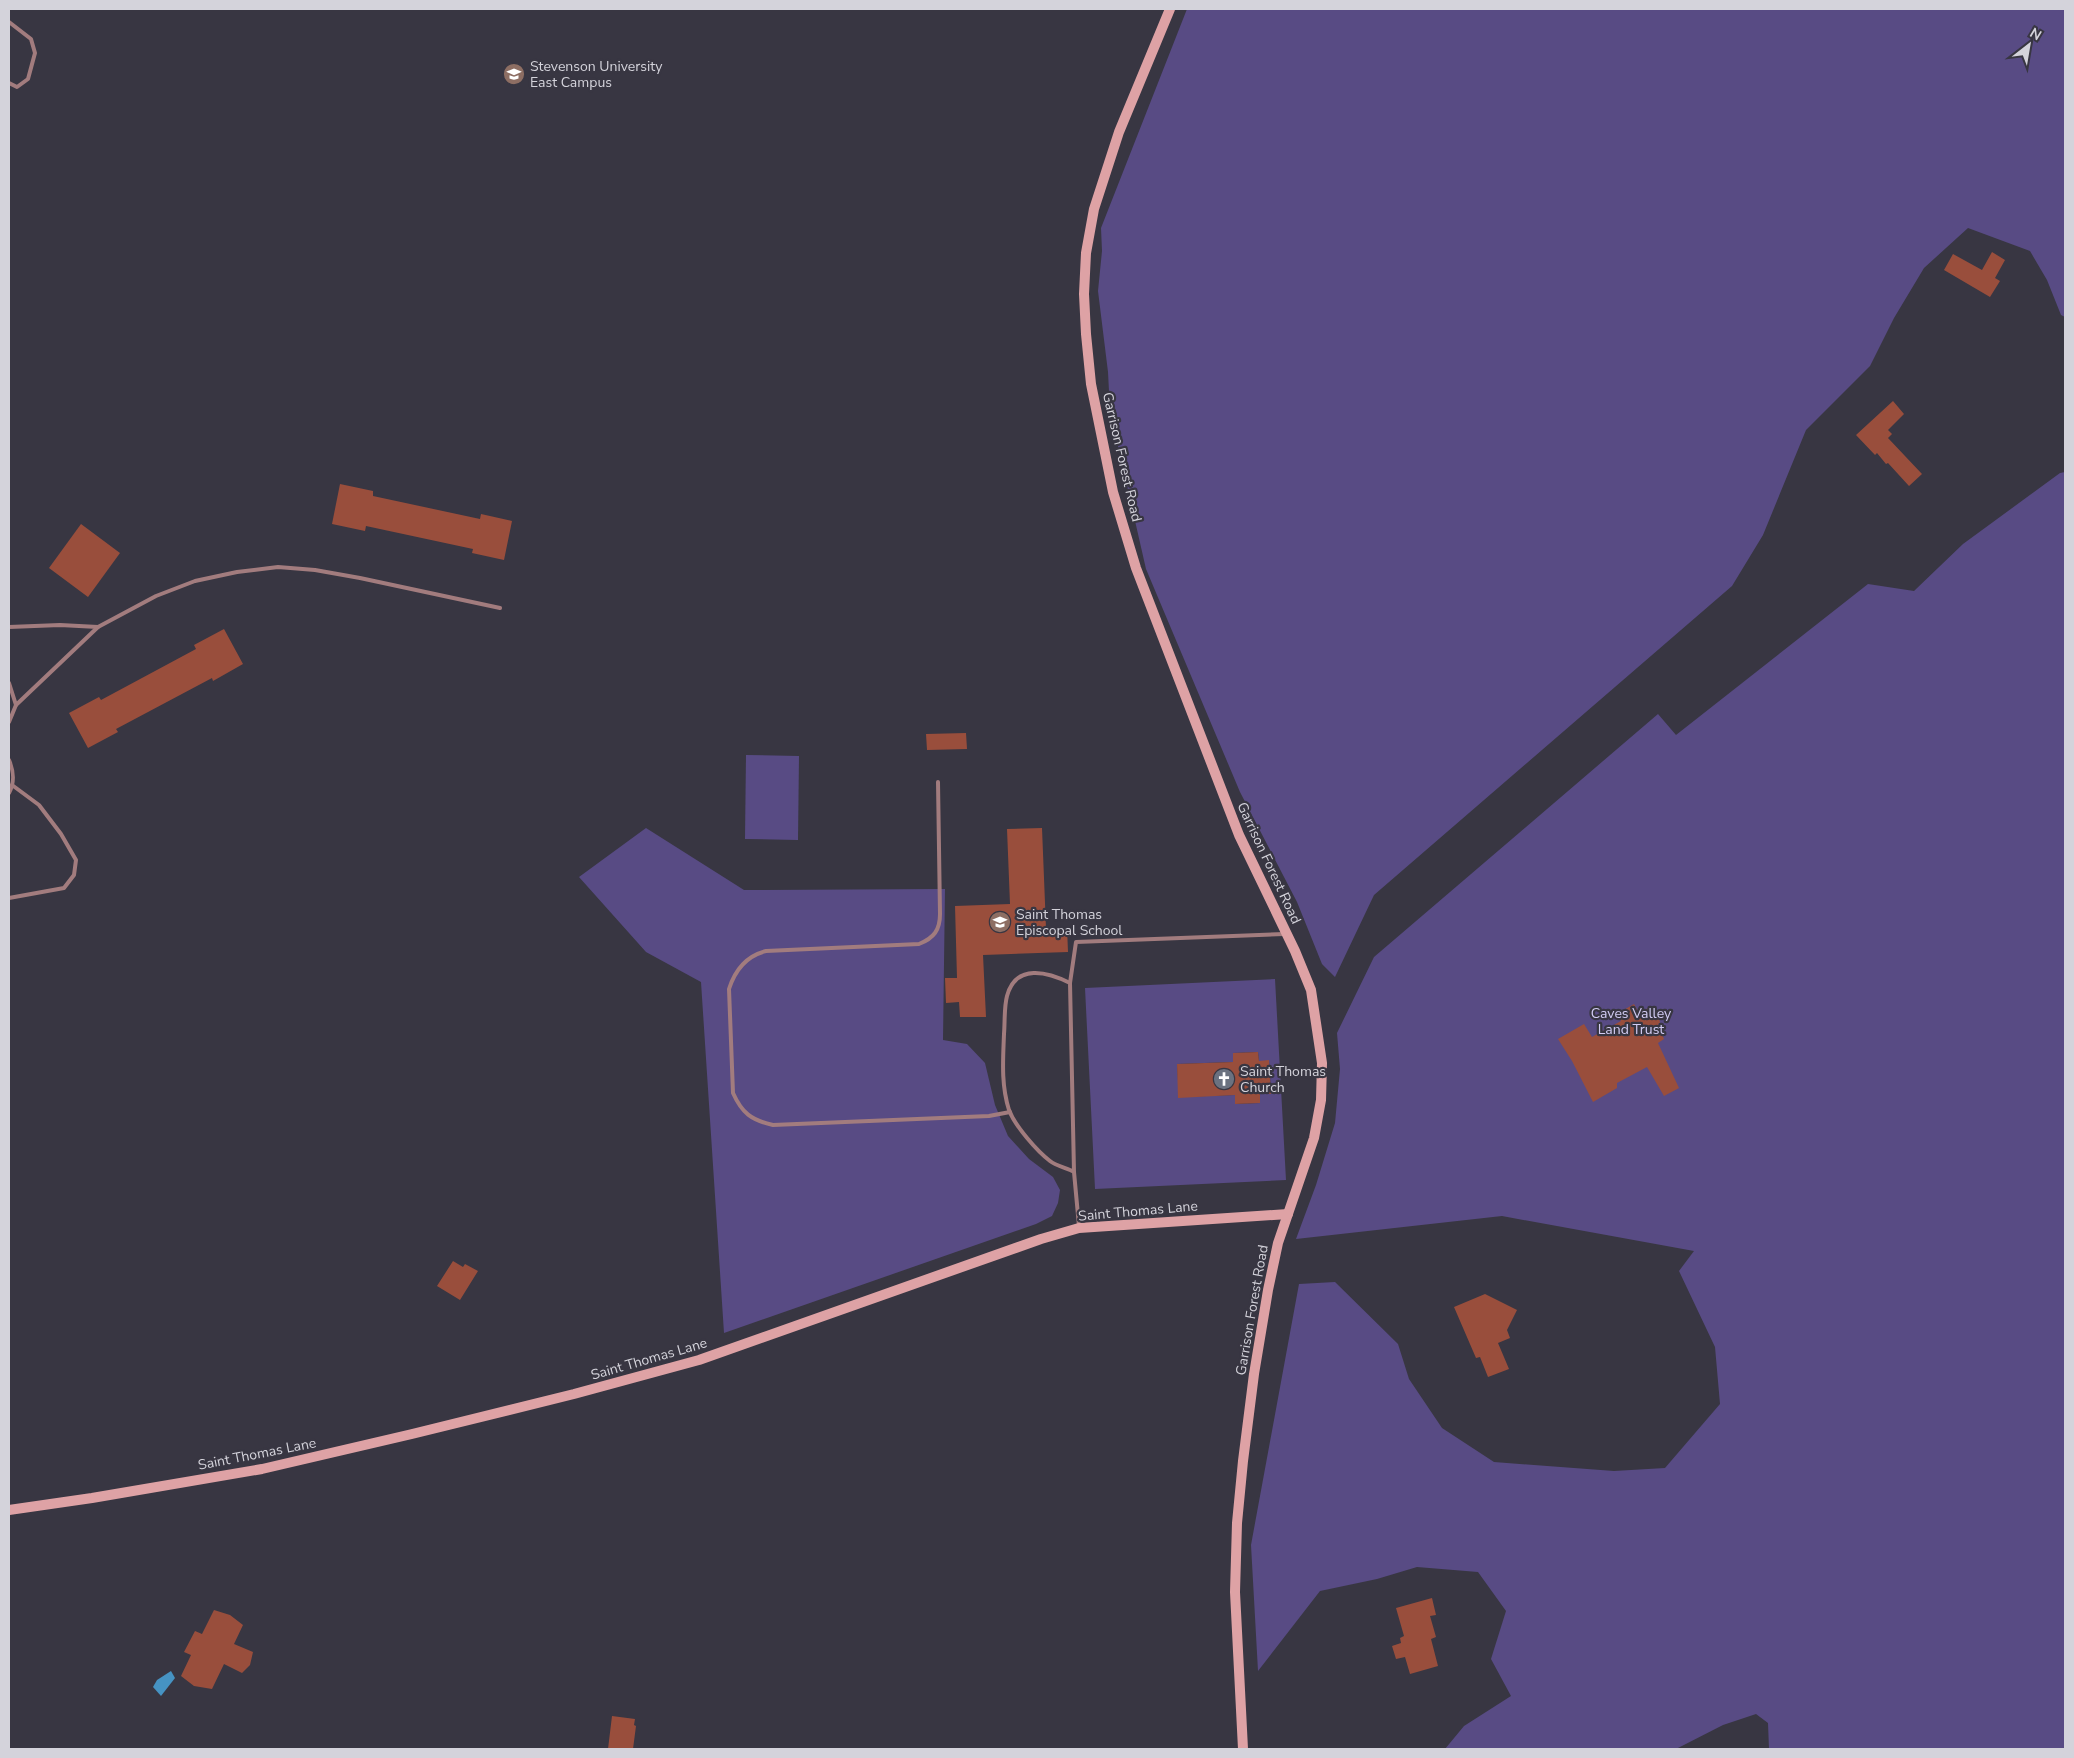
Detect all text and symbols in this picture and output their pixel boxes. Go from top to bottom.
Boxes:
north arrow [2004,20,2054,70]
text: N [2026,23,2045,45]
place label: Stevenson University East Campus [530,57,663,92]
school or university icon: Stevenson University East Campus [502,62,526,86]
street label: Garrison Forest Road [1098,390,1146,524]
street label: Garrison Forest Road [1232,799,1306,927]
place label: Saint Thomas Episcopal School [1016,905,1123,940]
school or university icon: Saint Thomas Episcopal School [988,910,1012,934]
park label: Caves Valley Land Trust [1591,1004,1672,1039]
place label: Saint Thomas Church [1240,1062,1326,1097]
church icon: Saint Thomas Church [1212,1067,1236,1091]
street label: Saint Thomas Lane [1077,1196,1199,1226]
street label: Garrison Forest Road [1231,1243,1273,1377]
street label: Saint Thomas Lane [589,1333,709,1385]
street label: Saint Thomas Lane [196,1433,318,1475]

